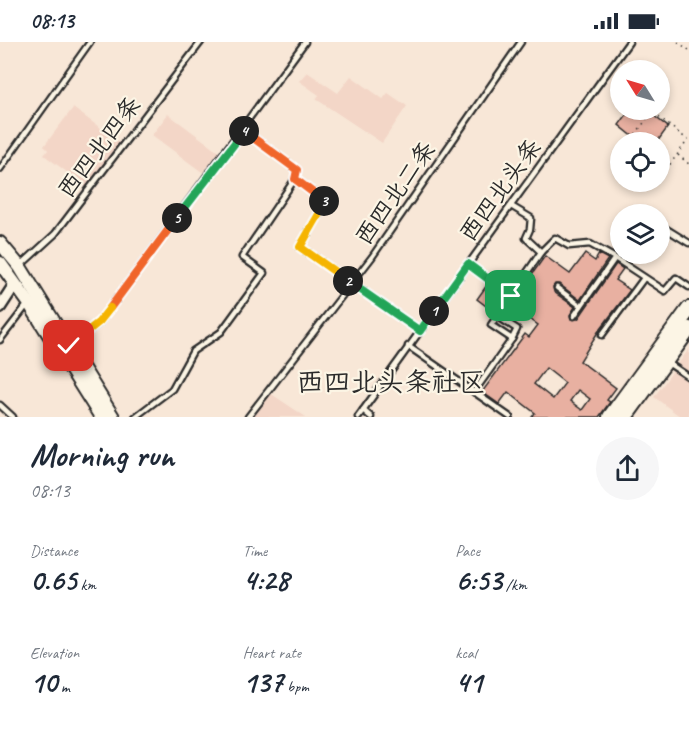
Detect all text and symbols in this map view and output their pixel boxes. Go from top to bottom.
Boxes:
text: 08:13 [30,7,74,35]
north arrow [610,60,670,120]
map controls [610,60,670,264]
street label: 西四北四条 [51,90,147,204]
pin: 4 [229,116,259,146]
text: 4 [240,121,248,141]
button: locate [610,132,670,192]
street label: 西四北头条 [453,133,547,247]
street label: 西四北二条 [348,135,442,251]
pin: 3 [309,186,339,216]
text: 3 [320,191,328,211]
pin: 5 [162,203,192,233]
button: layers [610,204,670,264]
text: 5 [174,208,180,228]
pin: 2 [333,266,363,296]
pin [485,270,536,321]
text: 2 [344,271,352,291]
icon: arrive [494,279,527,312]
pin: 1 [419,296,449,326]
text: 1 [430,301,438,321]
pin [43,320,94,371]
icon: check [52,329,85,362]
district label: 西四北头条社区 [297,365,486,399]
text: Morning run [30,434,174,476]
button: share [596,437,659,500]
text: 08:13 [30,478,70,503]
text: Distance [30,541,78,561]
text: Time [243,541,267,561]
text: Pace [455,541,480,561]
text: 0.65 [30,561,77,599]
text: 4:28 [243,561,289,599]
text: 6:53 [455,561,502,599]
text: km [77,575,96,595]
text: /km [502,575,527,595]
text: Elevation [30,643,79,663]
text: Heart rate [243,643,301,663]
text: kcal [455,643,476,663]
text: 10 [30,663,57,701]
text: 137 [243,663,283,701]
text: 41 [455,663,482,701]
text: m [57,677,70,697]
text: bpm [283,677,309,697]

